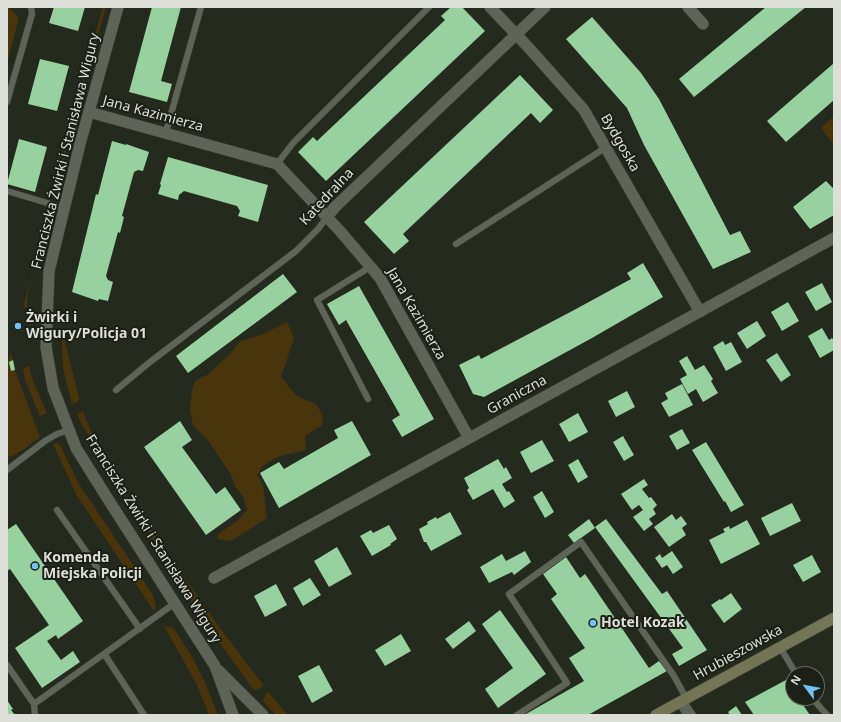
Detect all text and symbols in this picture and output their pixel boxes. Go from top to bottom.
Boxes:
street label: Franciszka Żwirki i Stanisława Wigury [29,31,103,271]
street label: Jana Kazimierza [101,93,205,135]
street label: Bydgoska [597,111,643,175]
street label: Katedralna [296,165,358,229]
street label: Jana Kazimierza [383,265,449,363]
place label: Żwirki i Wigury/Policja 01 [26,310,147,342]
marker: Żwirki i Wigury/Policja 01 [13,321,23,331]
street label: Graniczna [484,372,550,418]
street label: Franciszka Żwirki i Stanisława Wigury [82,432,224,646]
place label: Komenda Miejska Policji [43,550,142,582]
marker: Komenda Miejska Policji [30,561,40,571]
place label: Hotel Kozak [601,615,685,631]
marker: Hotel Kozak [588,618,598,628]
street label: Hrubieszowska [690,622,786,684]
north arrow [785,666,825,706]
text: N [787,672,804,688]

